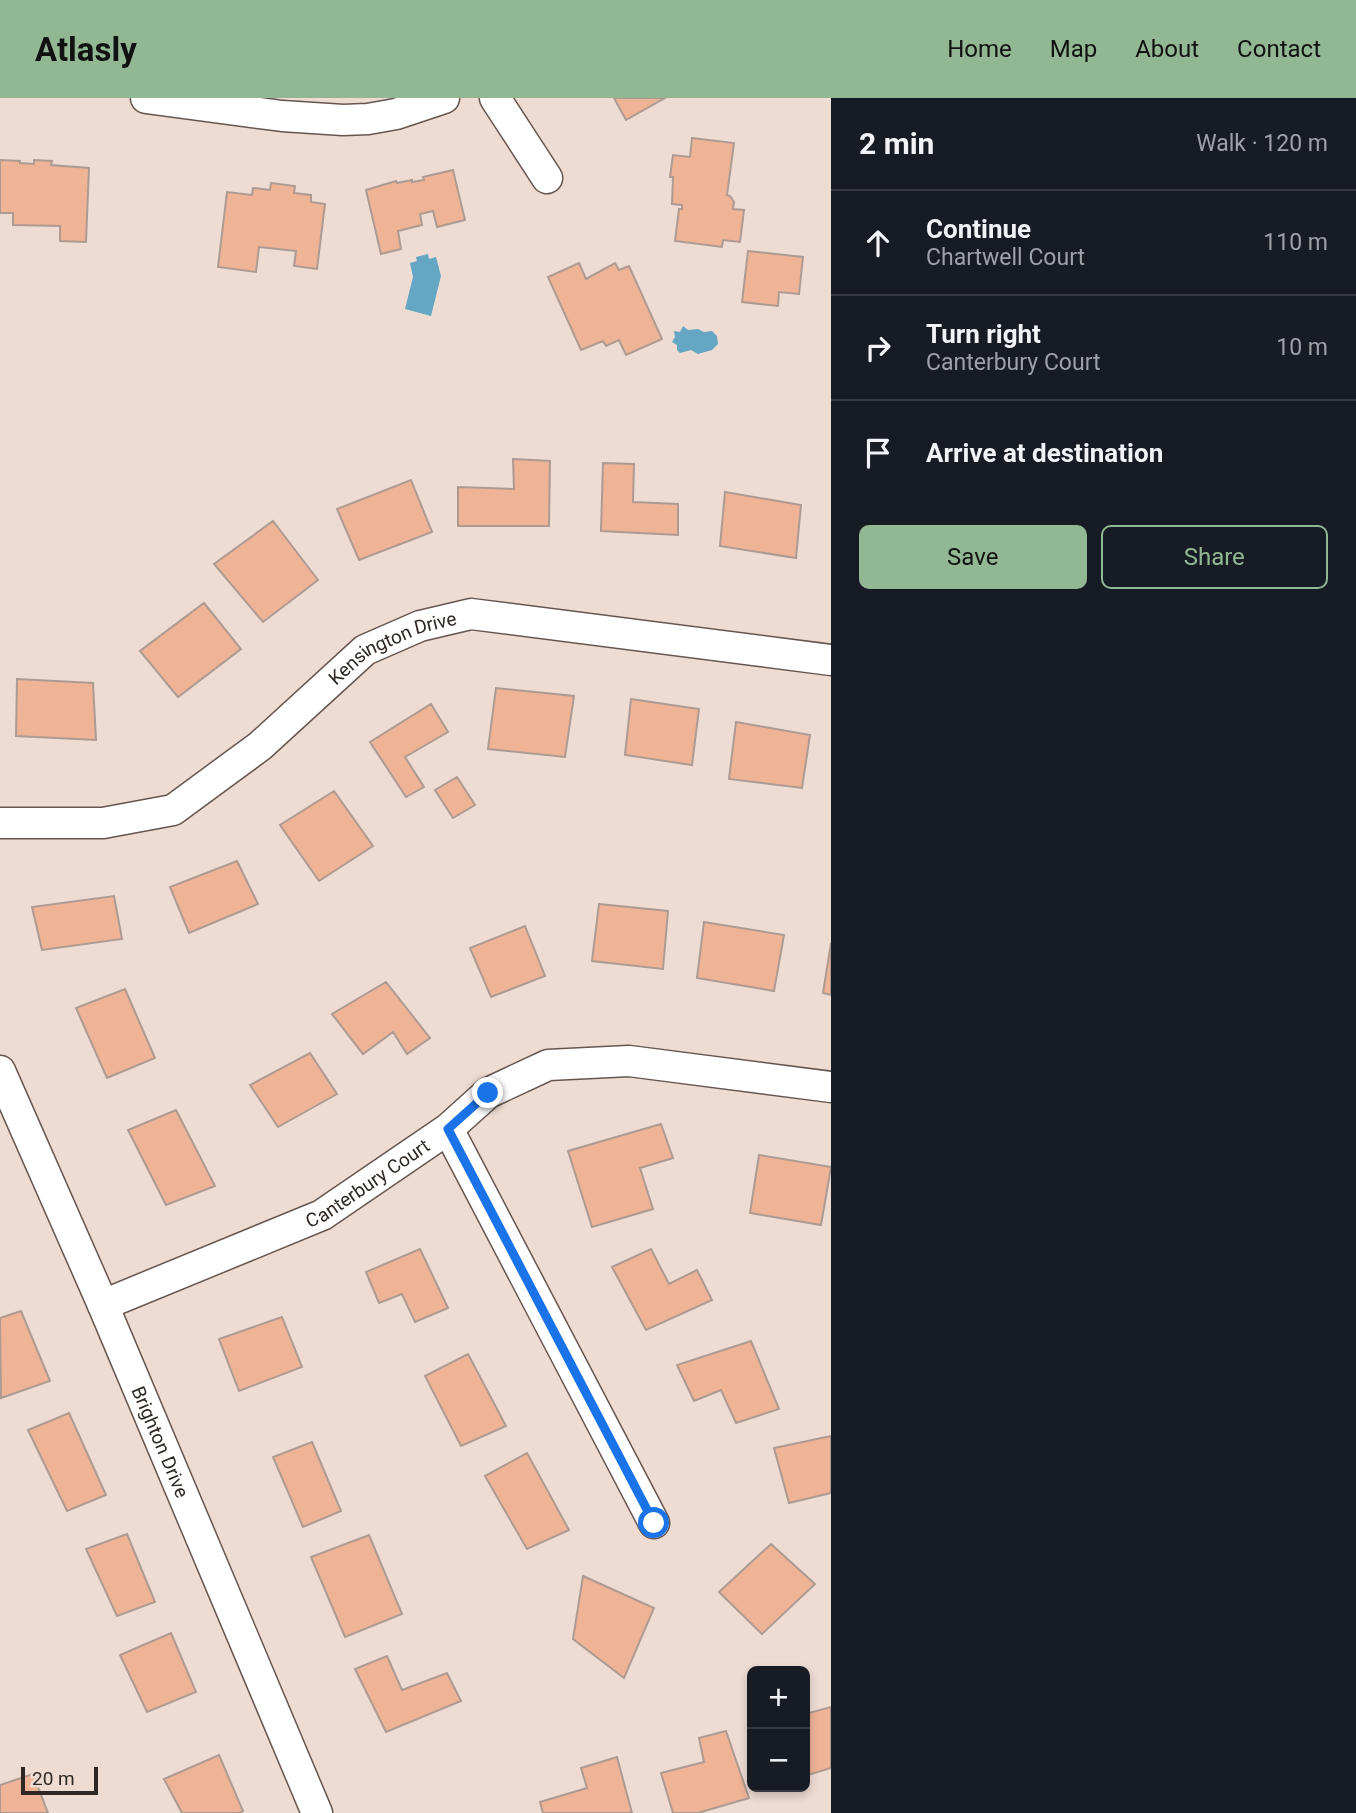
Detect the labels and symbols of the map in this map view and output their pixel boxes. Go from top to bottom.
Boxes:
street label: Kensington Drive [323,606,459,689]
route end [472,1077,503,1108]
street label: Canterbury Court [302,1134,434,1232]
street label: Brighton Drive [127,1382,194,1501]
route start [638,1507,669,1538]
scale bar [21,1764,98,1796]

